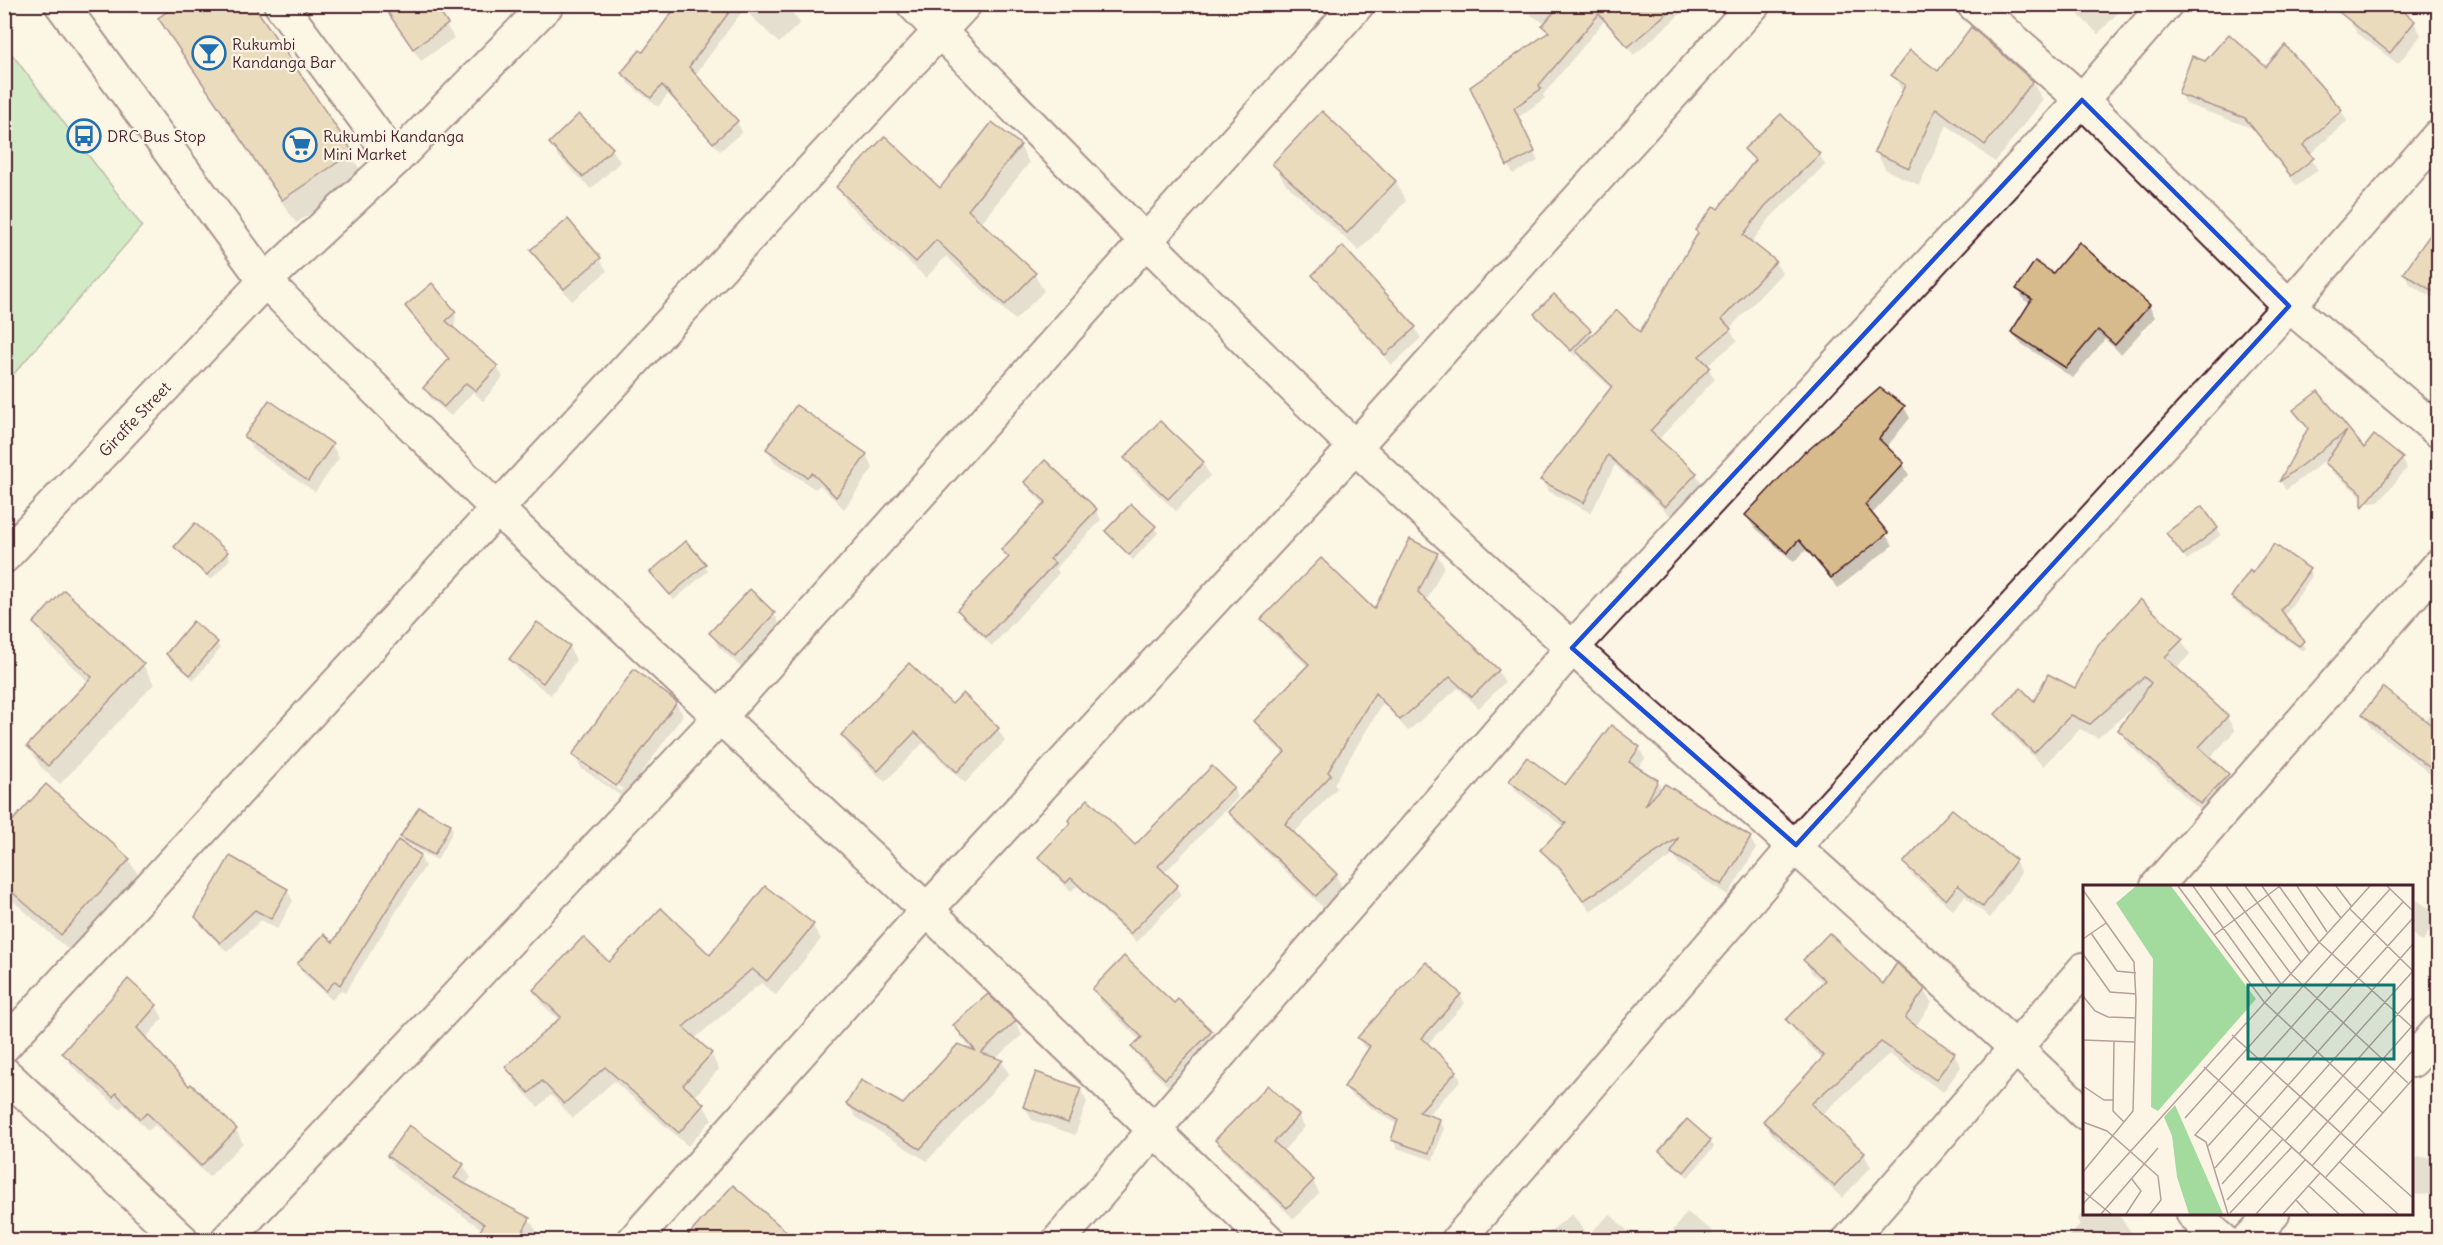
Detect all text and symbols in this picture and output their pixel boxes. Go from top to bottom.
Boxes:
place label: Rukumbi Kandanga Bar [232,34,336,72]
bar icon: Rukumbi Kandanga Bar [191,35,227,71]
bus stop icon: DRC Bus Stop [66,118,102,154]
place label: DRC Bus Stop [107,126,206,146]
place label: Rukumbi Kandanga Mini Market [323,126,464,164]
supermarket icon: Rukumbi Kandanga Mini Market [282,127,318,163]
street label: Giraffe Street [94,377,175,461]
inset map [2083,885,2413,1215]

